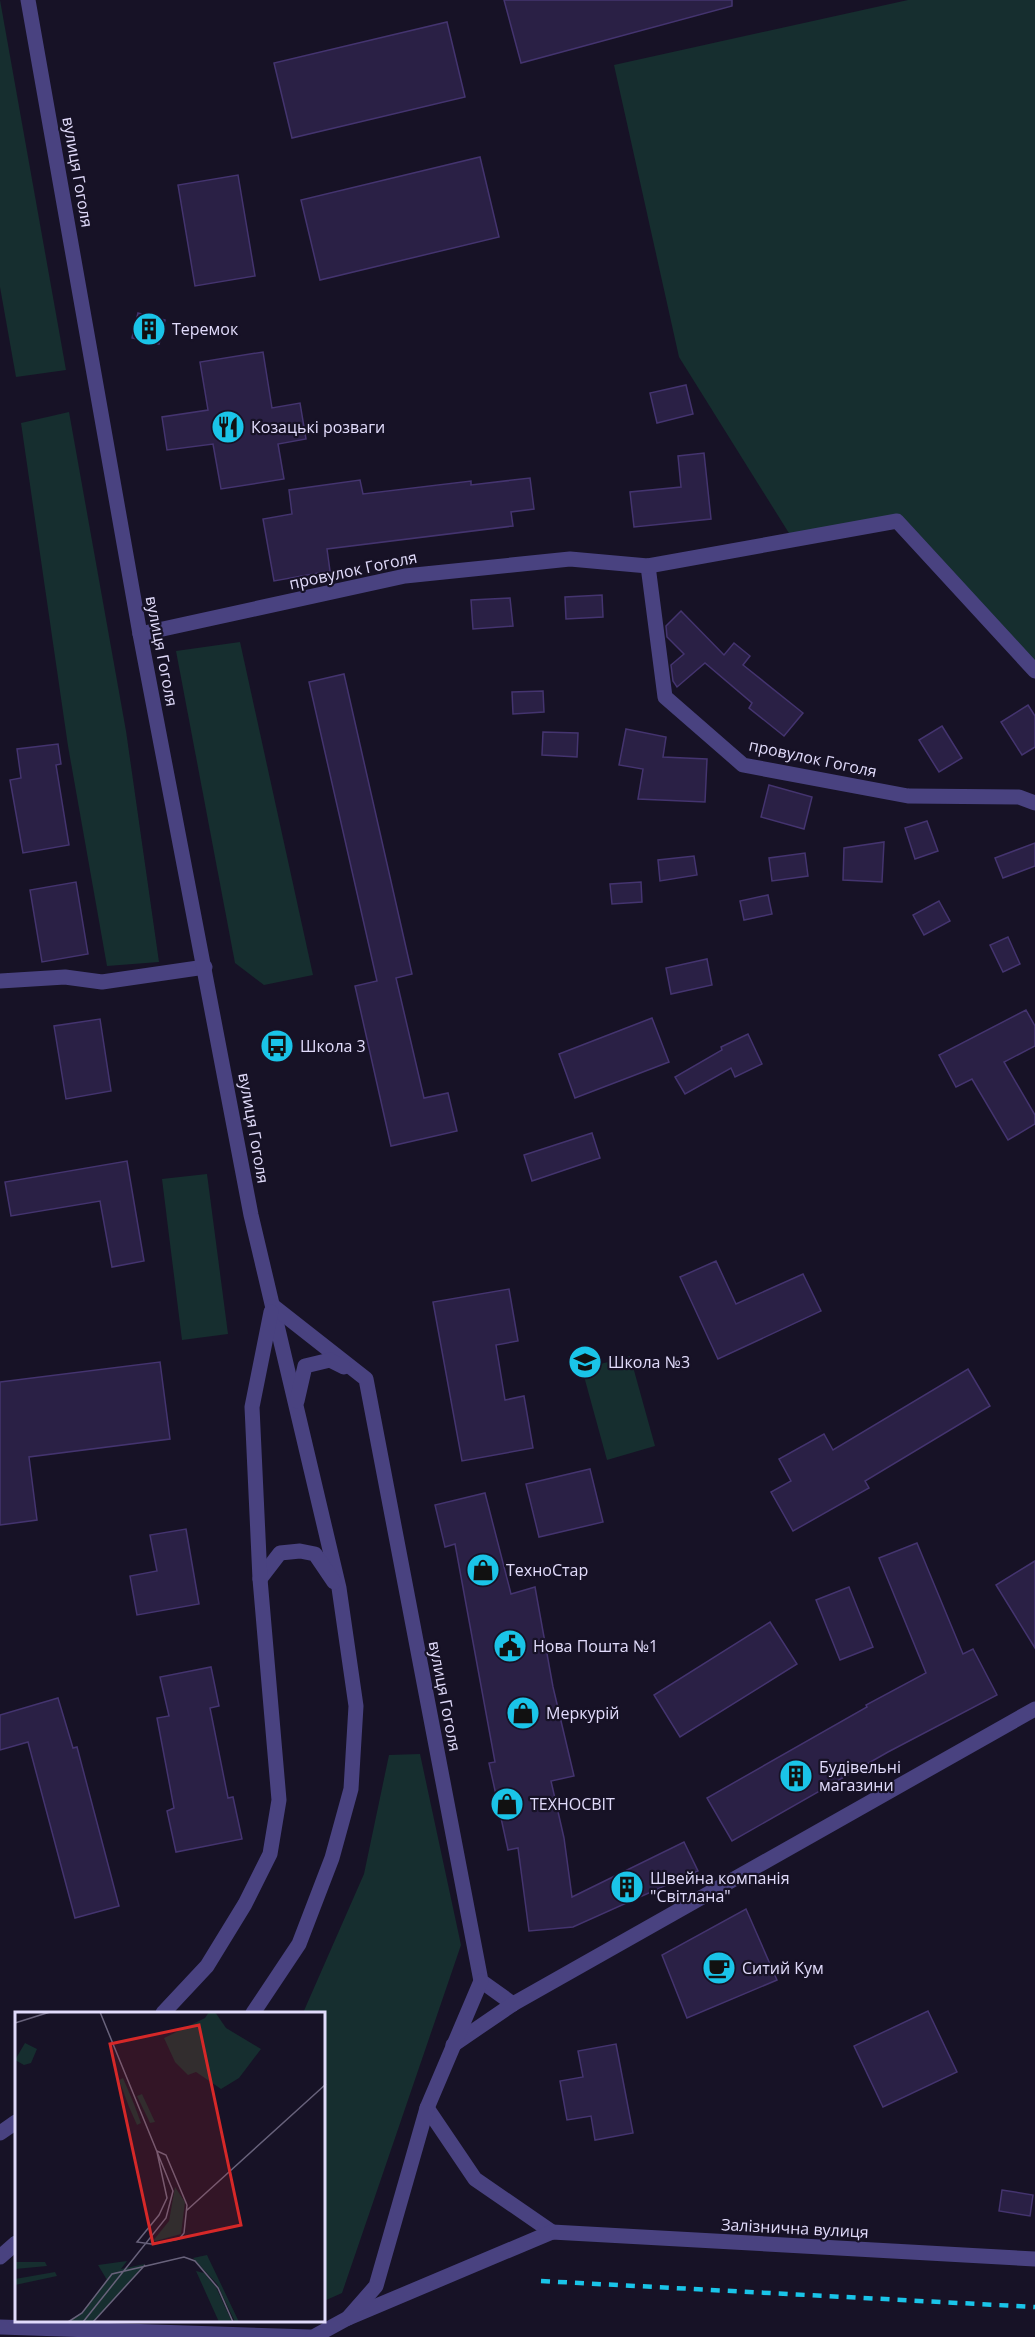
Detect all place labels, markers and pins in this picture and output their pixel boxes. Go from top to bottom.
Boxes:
building icon: Теремок [131,311,167,347]
place label: Теремок [172,318,239,340]
restaurant icon: Козацькі розваги [210,409,246,445]
place label: Козацькі розваги [251,416,385,438]
bus stop icon: Школа 3 [259,1028,295,1064]
place label: Школа 3 [300,1035,366,1057]
school or university icon: Школа №3 [567,1344,603,1380]
place label: Школа №3 [608,1351,690,1373]
shop icon: ТехноСтар [465,1552,501,1588]
place label: ТехноСтар [506,1559,588,1581]
public building icon: Нова Пошта №1 [492,1628,528,1664]
place label: Нова Пошта №1 [533,1635,658,1657]
shop icon: Меркурій [505,1695,541,1731]
place label: Меркурій [546,1702,619,1724]
place label: Будівельні магазини [819,1756,901,1796]
building icon: Будівельні магазини [778,1758,814,1794]
shop icon: ТЕХНОСВІТ [489,1786,525,1822]
place label: ТЕХНОСВІТ [530,1793,615,1815]
place label: Швейна компанія "Світлана" [650,1867,789,1907]
building icon: Швейна компанія "Світлана" [609,1869,645,1905]
cafe icon: Ситий Кум [701,1950,737,1986]
place label: Ситий Кум [742,1957,824,1979]

